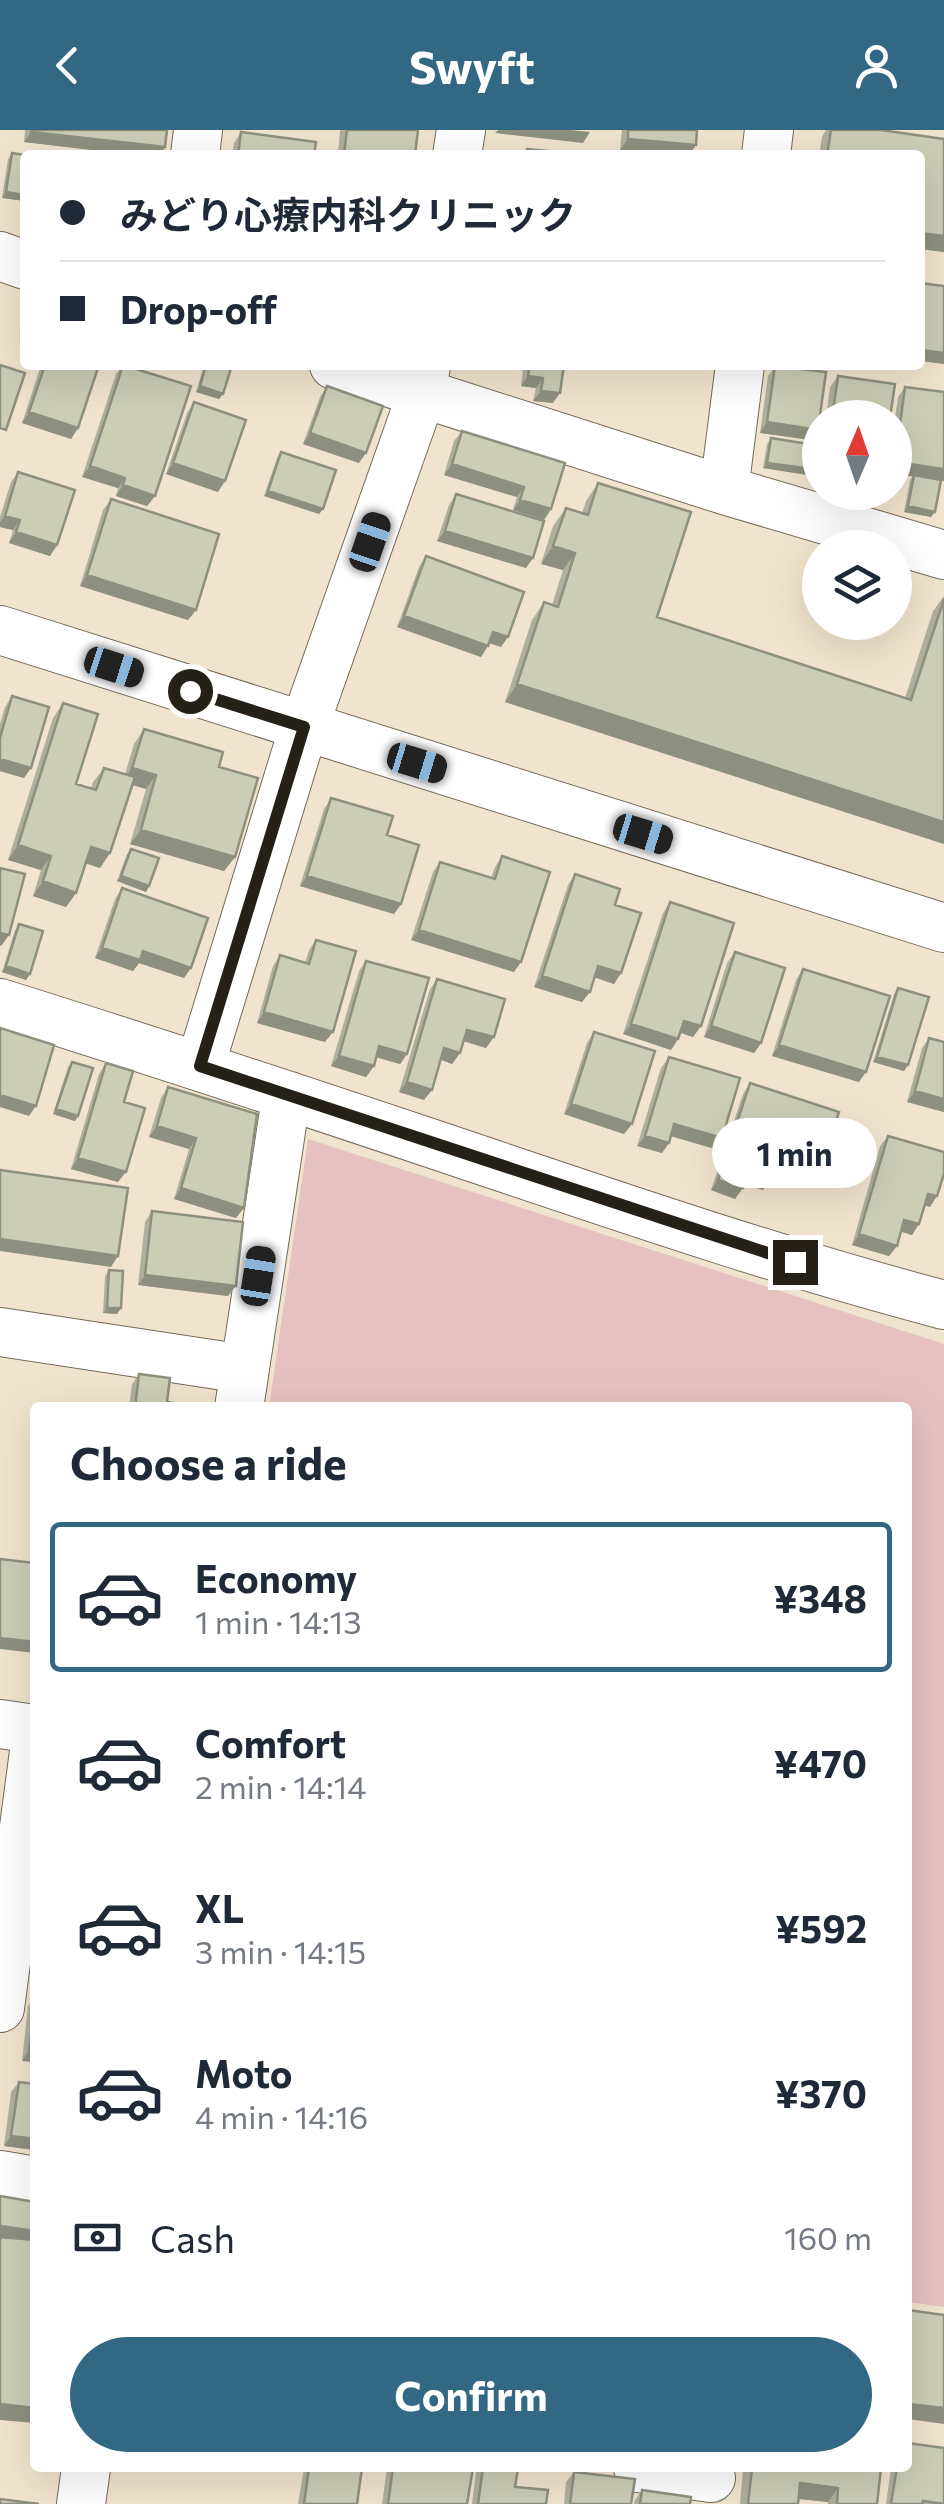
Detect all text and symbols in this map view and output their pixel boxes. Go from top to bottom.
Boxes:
icon: back [40,38,95,93]
text: Swyft [409,38,535,93]
icon: person [849,38,904,93]
text: みどり心療内科クリニック [120,190,576,237]
text: Drop-off [120,285,277,332]
north arrow [802,400,912,510]
map controls [802,400,912,640]
car [346,509,394,575]
button: layers [802,530,912,640]
car [81,643,147,691]
route start [168,669,213,714]
car [384,740,450,786]
car [610,811,676,857]
callout: 1 min [712,1117,878,1187]
text: 1 min [757,1133,832,1173]
route end [773,1240,818,1285]
car [238,1244,278,1308]
text: Choose a ride [70,1434,347,1489]
icon: car [75,1552,165,1642]
text: Economy [195,1554,357,1601]
text: ¥348 [774,1574,867,1621]
text: 1 min · 14:13 [195,1601,361,1641]
icon: car [75,1717,165,1807]
text: Comfort [195,1719,346,1766]
text: ¥470 [774,1739,867,1786]
text: 2 min · 14:14 [195,1766,366,1806]
icon: car [75,1882,165,1972]
text: XL [195,1884,244,1931]
text: ¥592 [775,1904,867,1951]
text: 3 min · 14:15 [195,1931,366,1971]
icon: car [75,2047,165,2137]
text: Moto [195,2049,293,2096]
text: ¥370 [775,2069,867,2116]
text: 4 min · 14:16 [195,2096,368,2136]
icon: cash [70,2210,125,2265]
text: Cash [150,2214,235,2261]
text: 160 m [784,2217,872,2257]
button: Confirm [70,2337,872,2452]

